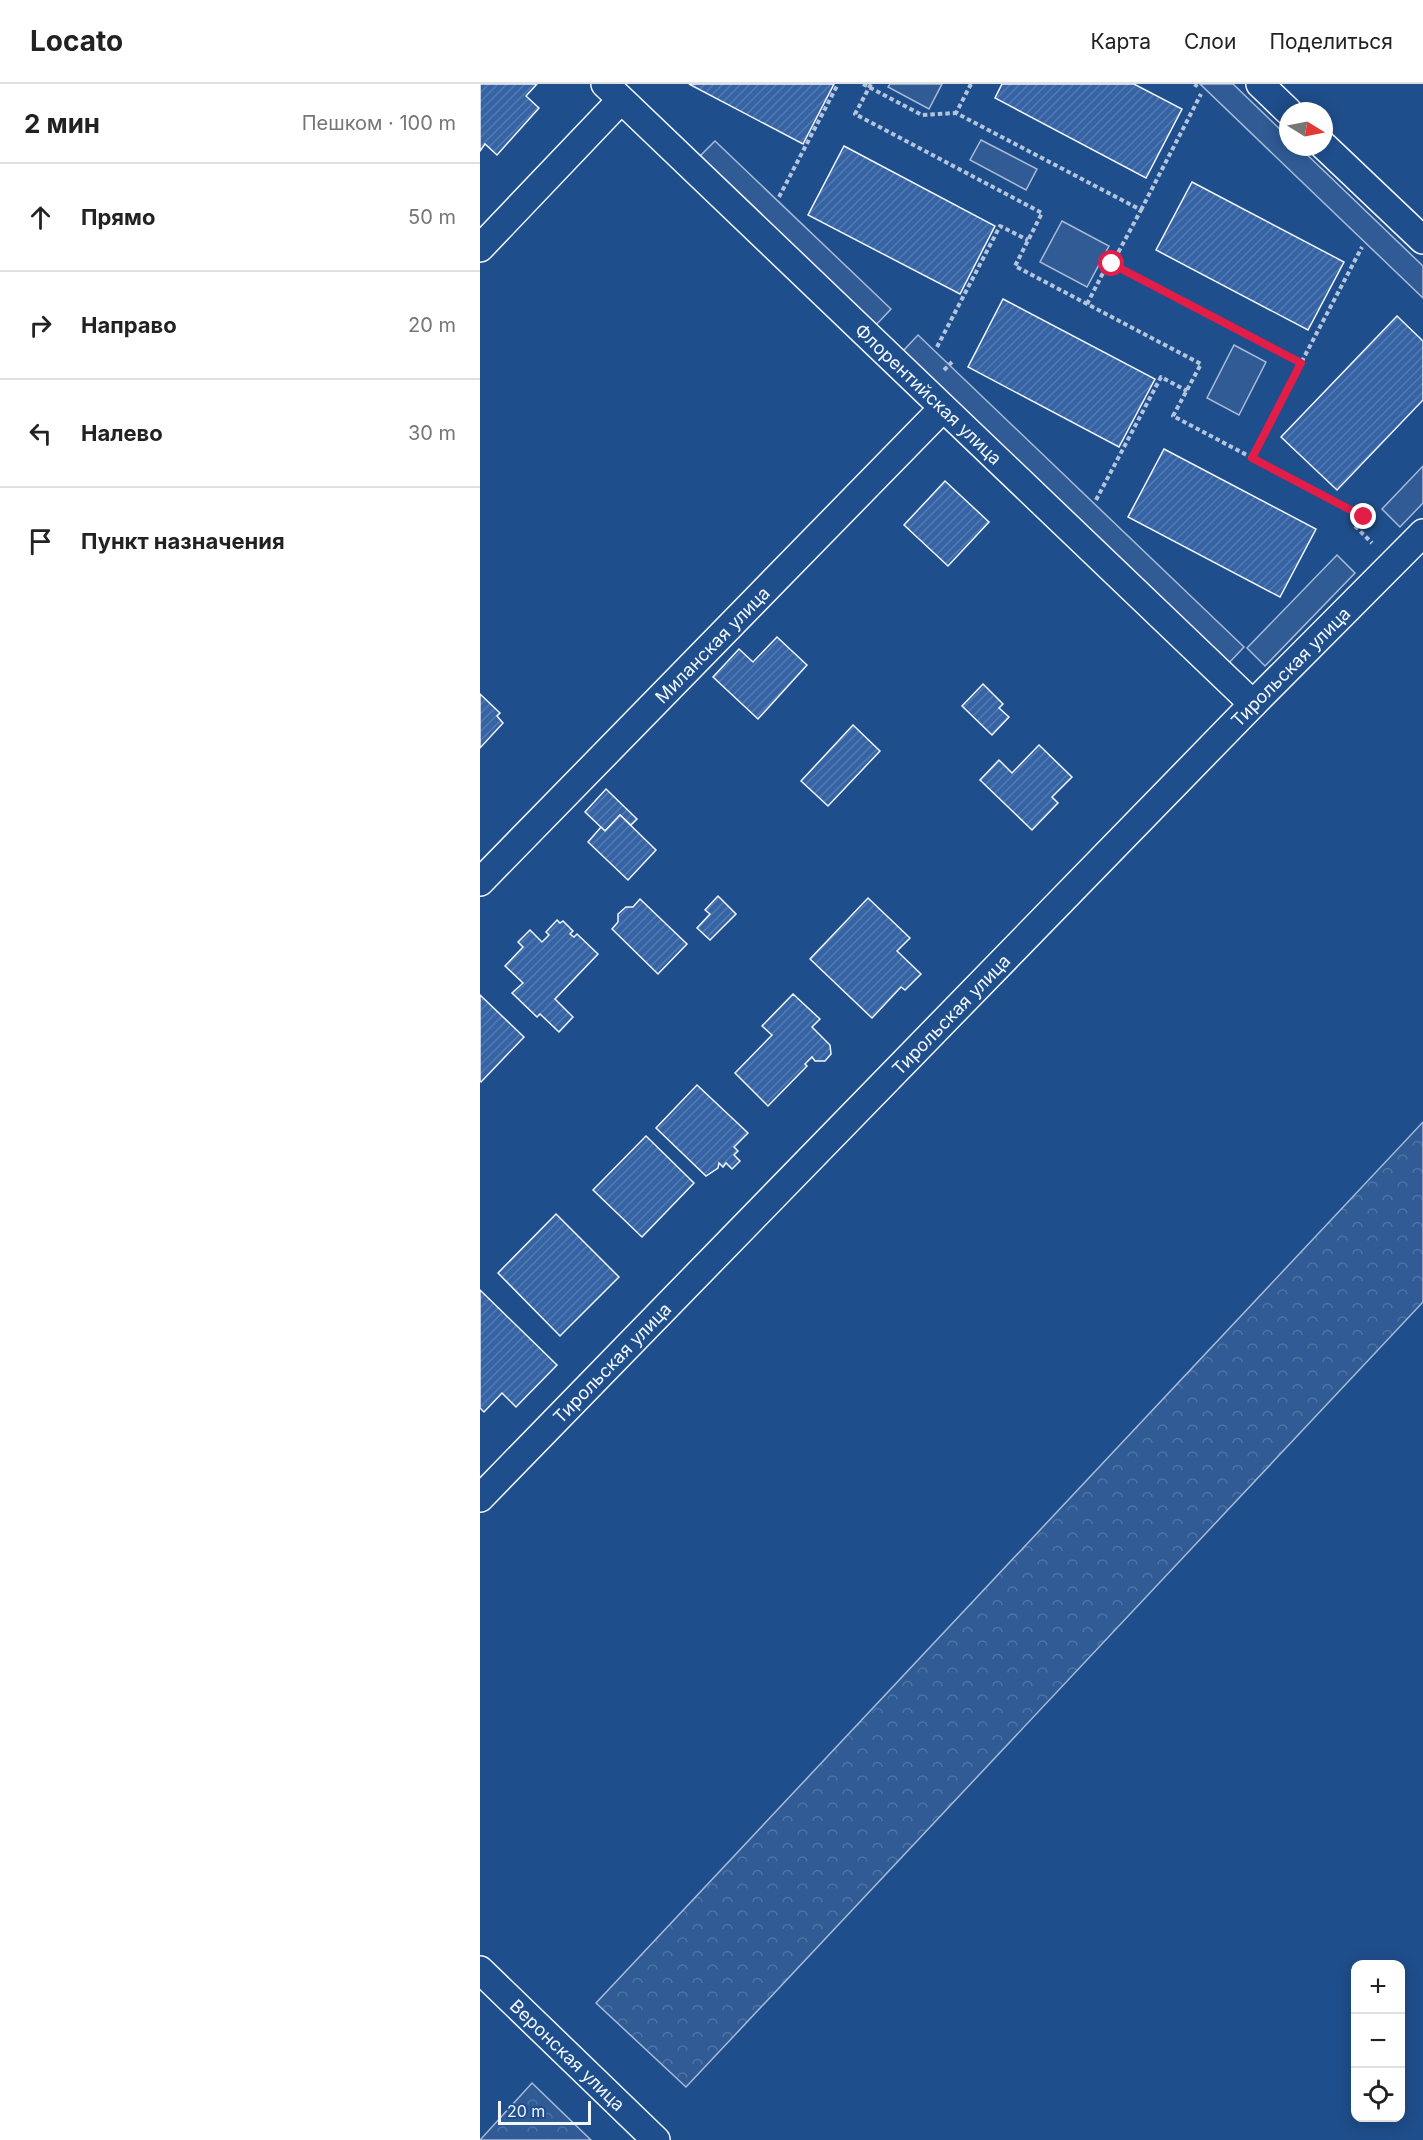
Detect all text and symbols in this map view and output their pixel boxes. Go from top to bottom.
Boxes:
text: Locato [30,24,123,58]
text: Карта [1091,29,1151,54]
text: Слои [1184,29,1236,54]
text: Поделиться [1269,29,1393,54]
north arrow [1279,102,1333,156]
text: 2 мин [24,108,100,139]
text: Пешком · 100 m [302,111,456,135]
icon: ahead [24,201,57,234]
text: Прямо [81,204,155,230]
text: 50 m [408,205,456,229]
route start [1098,250,1124,276]
icon: right [24,309,57,342]
text: Направо [81,312,177,338]
text: 20 m [408,313,456,337]
street label: Флорентийская улица [851,319,1006,469]
icon: left [24,417,57,450]
text: Налево [81,420,163,446]
text: 30 m [408,421,456,445]
route end [1350,503,1376,529]
icon: arrive [24,525,57,558]
text: Пункт назначения [81,528,285,554]
street label: Миланская улица [651,582,773,707]
street label: Тирольская улица [1227,602,1354,731]
street label: Тирольская улица [888,950,1014,1079]
street label: Тирольская улица [549,1298,675,1427]
map controls [1351,1960,1405,2122]
button: + [1351,1960,1405,2014]
street label: Веронская улица [506,1995,629,2115]
button: − [1351,2014,1405,2068]
button: locate [1351,2068,1405,2122]
scale bar [498,2098,591,2126]
text: 20 m [507,2101,545,2121]

